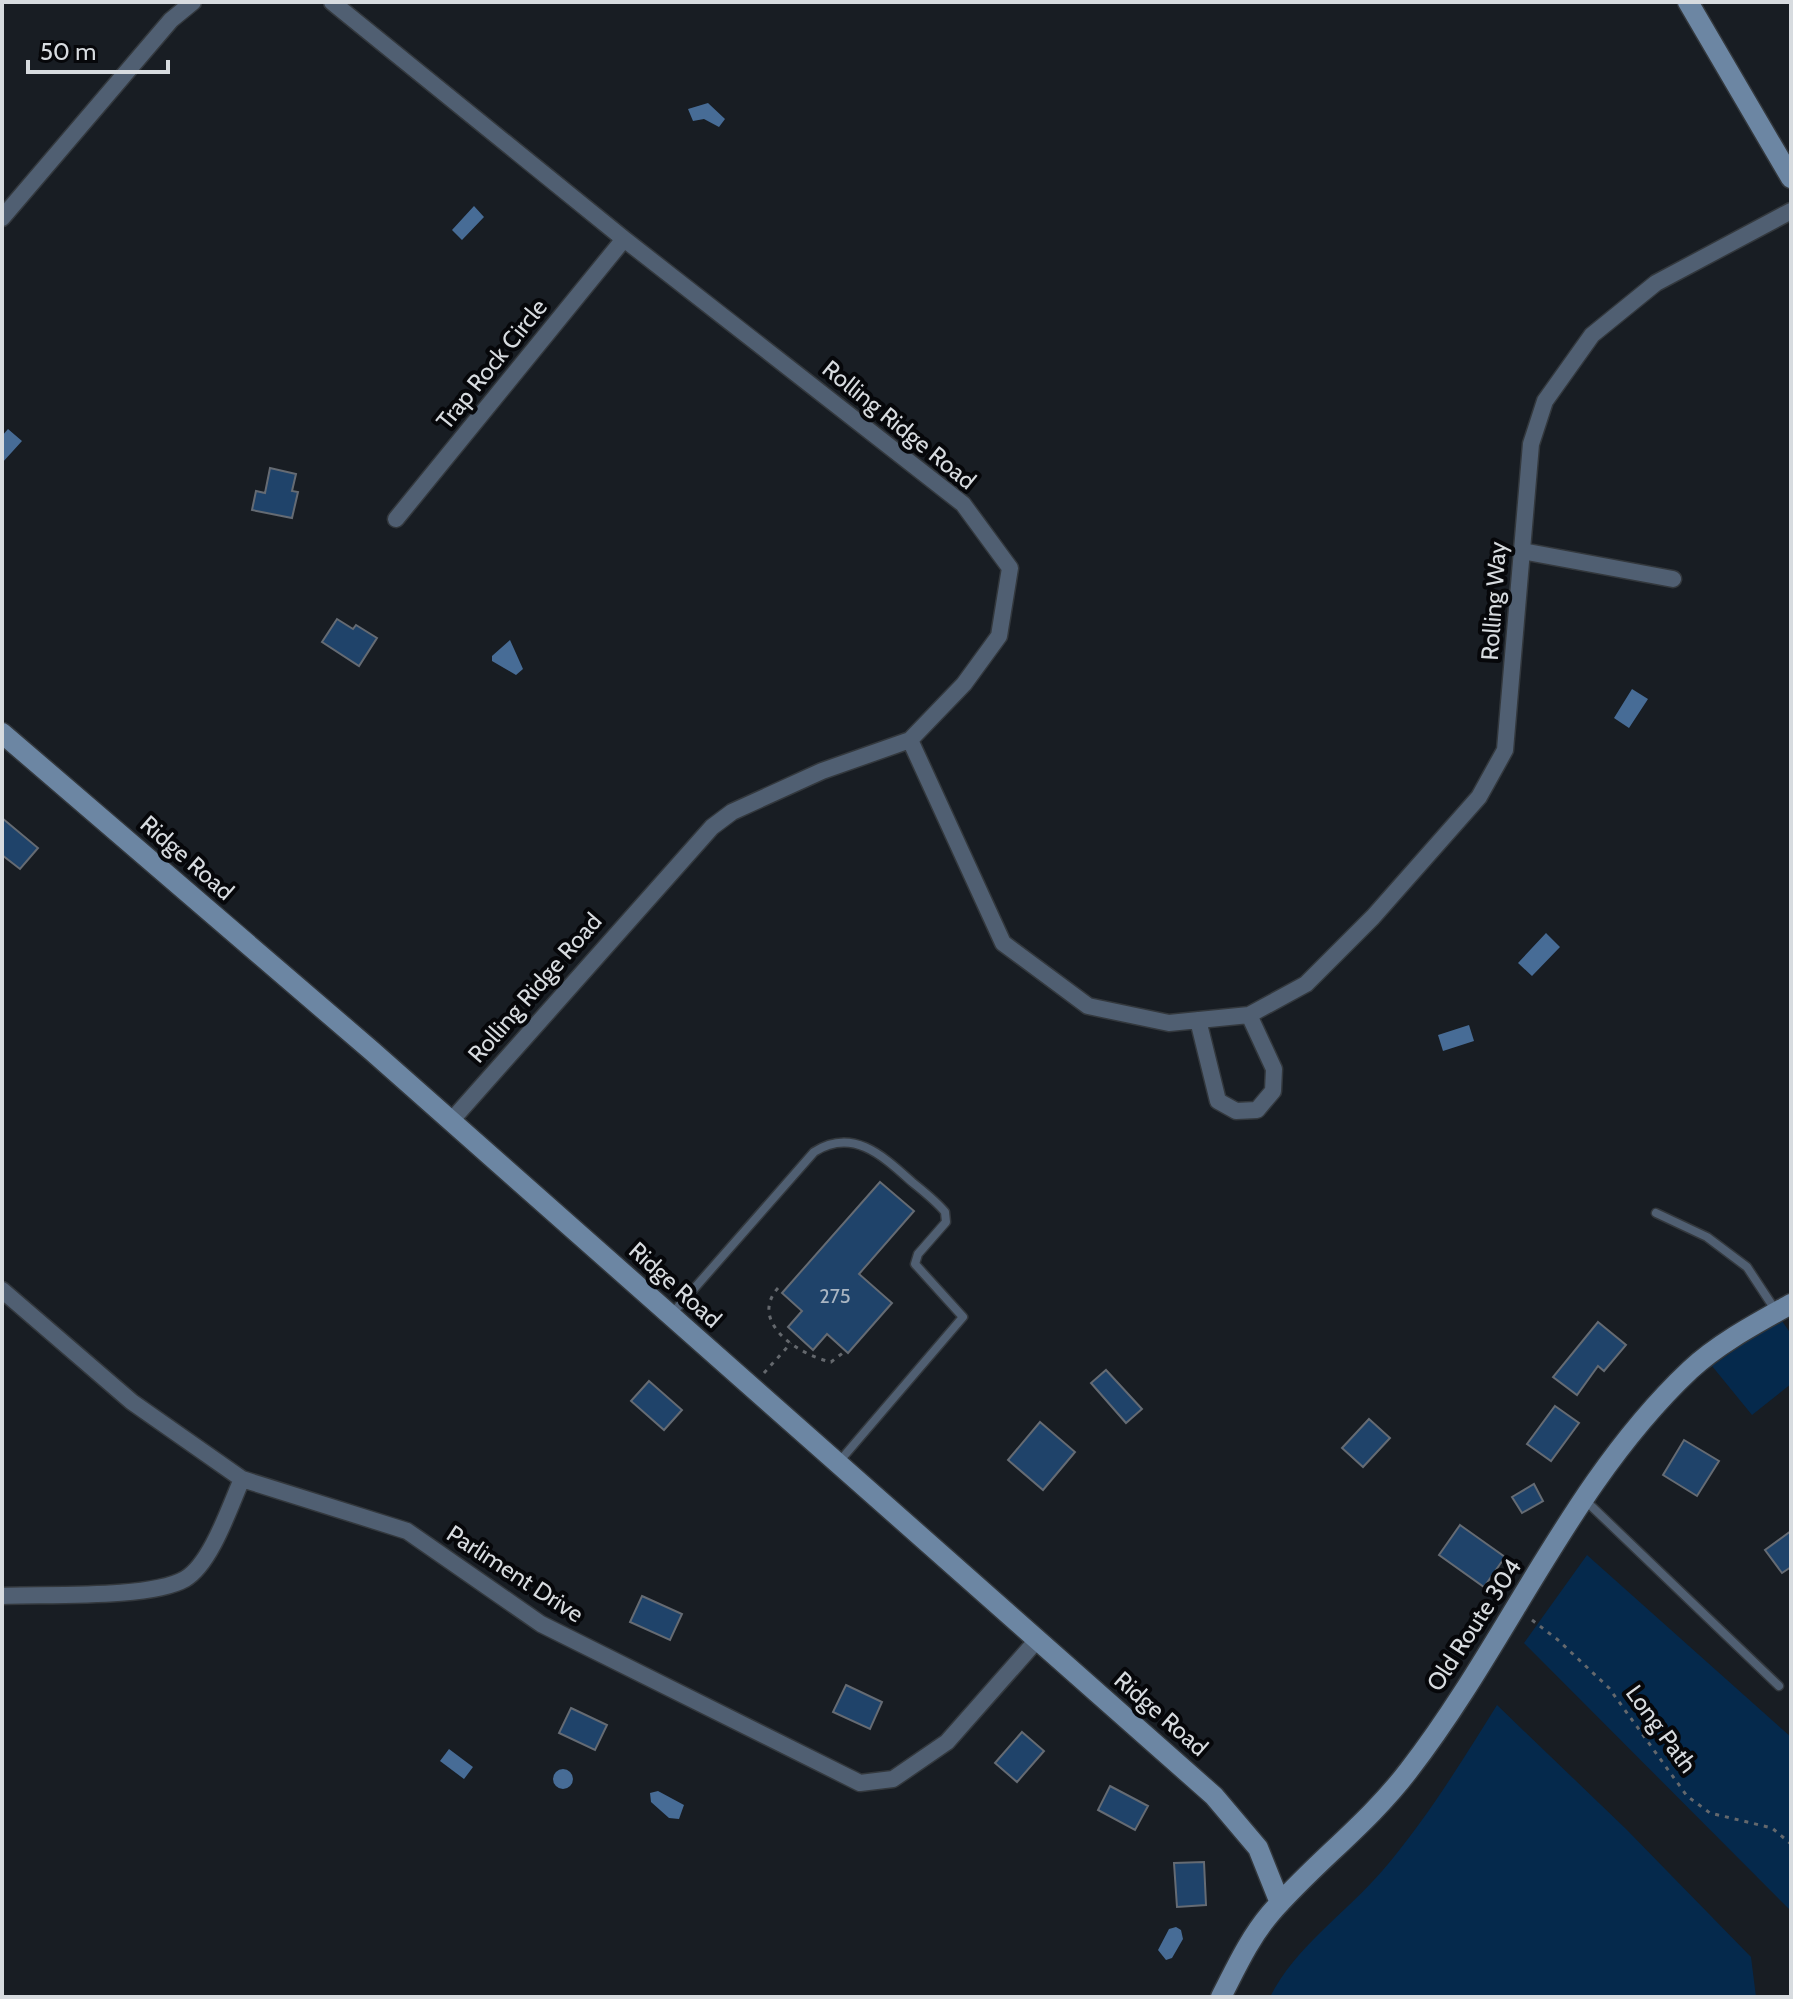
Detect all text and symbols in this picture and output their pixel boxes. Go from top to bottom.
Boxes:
scale bar [28,24,168,74]
text: 50 m [40,37,96,66]
street label: Trap Rock Circle [430,293,553,435]
street label: Rolling Ridge Road [817,354,982,495]
street label: Rolling Way [1475,540,1512,661]
street label: Ridge Road [135,809,240,906]
street label: Rolling Ridge Road [462,907,608,1068]
street label: Ridge Road [623,1236,728,1334]
house number: 275 [819,1284,851,1308]
street label: Parliment Drive [441,1519,589,1629]
street label: Old Route 304 [1420,1553,1527,1696]
street label: Ridge Road [1109,1665,1214,1762]
street label: Long Path [1620,1679,1703,1778]

